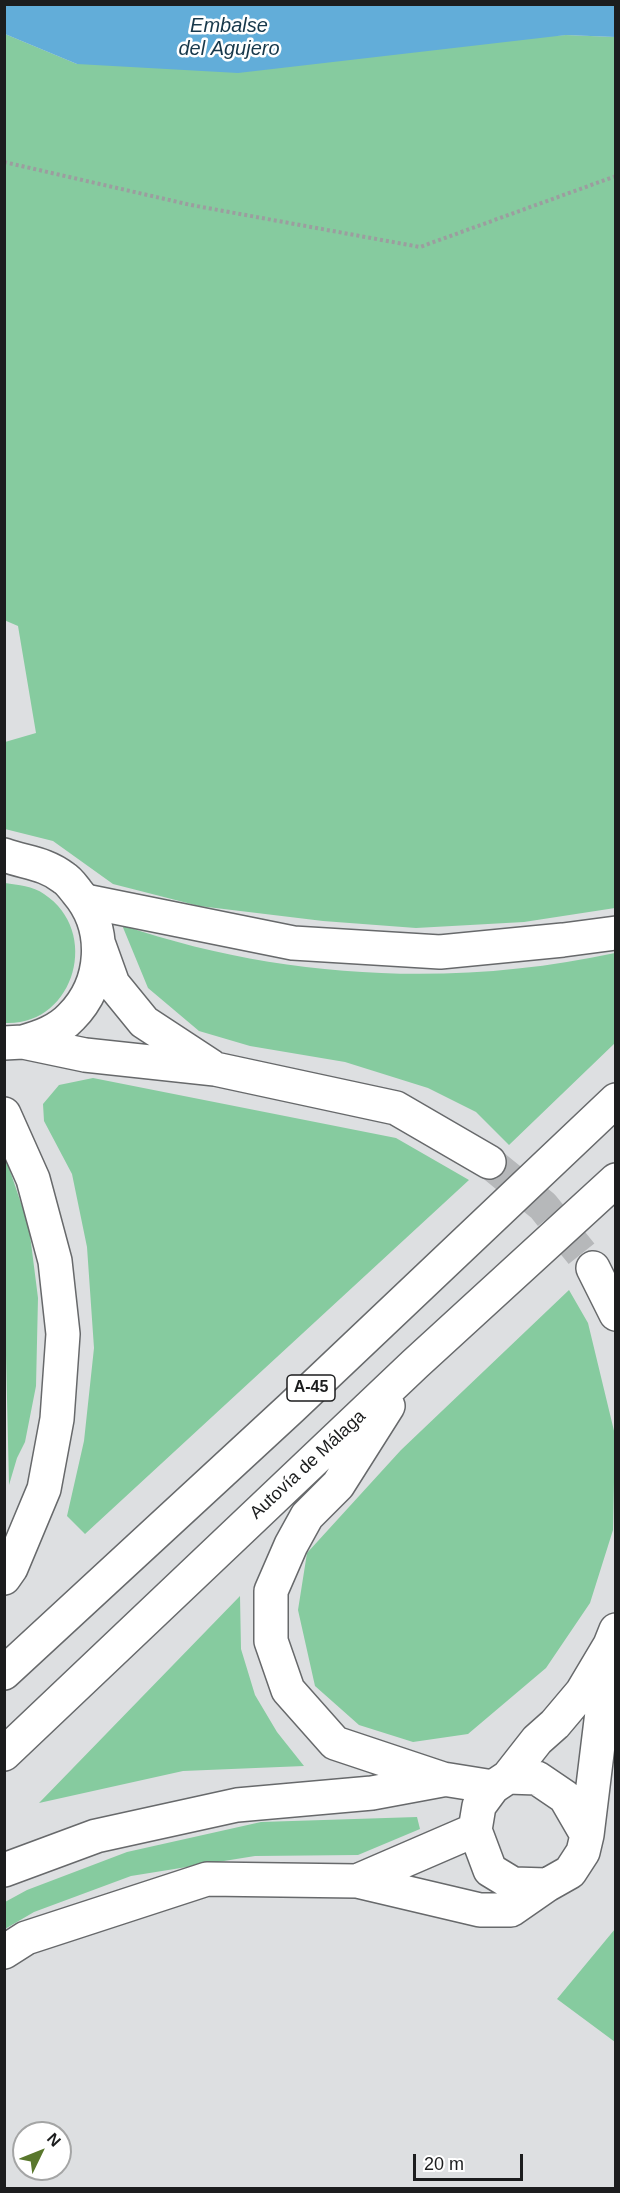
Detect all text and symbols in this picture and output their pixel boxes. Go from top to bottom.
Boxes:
water label: Embalse del Agujero [178,14,280,61]
road number: A-45 [287,1375,335,1401]
street label: Autovía de Málaga [246,1406,370,1524]
north arrow [12,2121,72,2181]
text: N [44,2130,64,2150]
scale bar [416,2142,526,2180]
text: 20 m [424,2154,464,2174]

